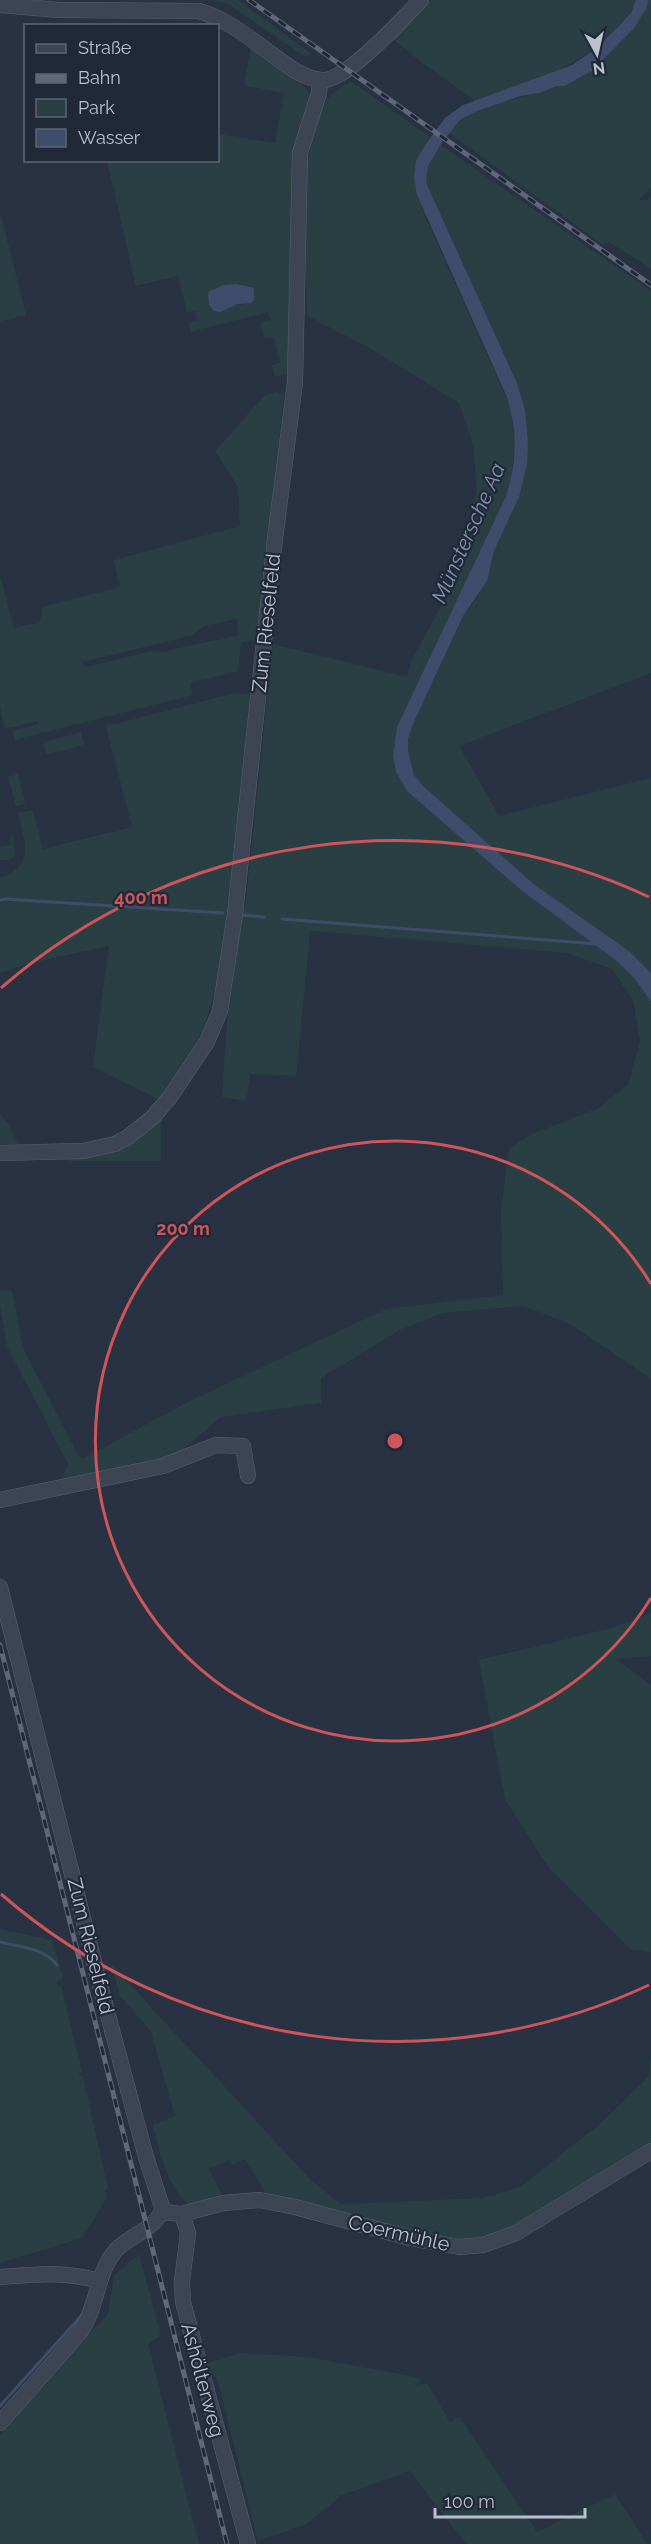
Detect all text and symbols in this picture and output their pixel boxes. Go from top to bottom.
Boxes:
legend [24,24,219,162]
north arrow [567,24,627,84]
text: Straße [78,37,132,58]
text: N [592,58,606,79]
text: Bahn [78,67,121,88]
text: Park [78,97,115,118]
text: Wasser [78,127,141,148]
water label: Münstersche Aa [426,459,510,607]
street label: Zum Rieselfeld [247,552,285,694]
text: 400 m [114,887,168,908]
text: 200 m [156,1218,210,1239]
centre of rings [385,1431,405,1451]
street label: Zum Rieselfeld [62,1875,120,2017]
street label: Coermühle [346,2210,452,2256]
street label: Ashölterweg [176,2320,230,2440]
scale bar [435,2481,585,2519]
text: 100 m [444,2491,495,2512]

